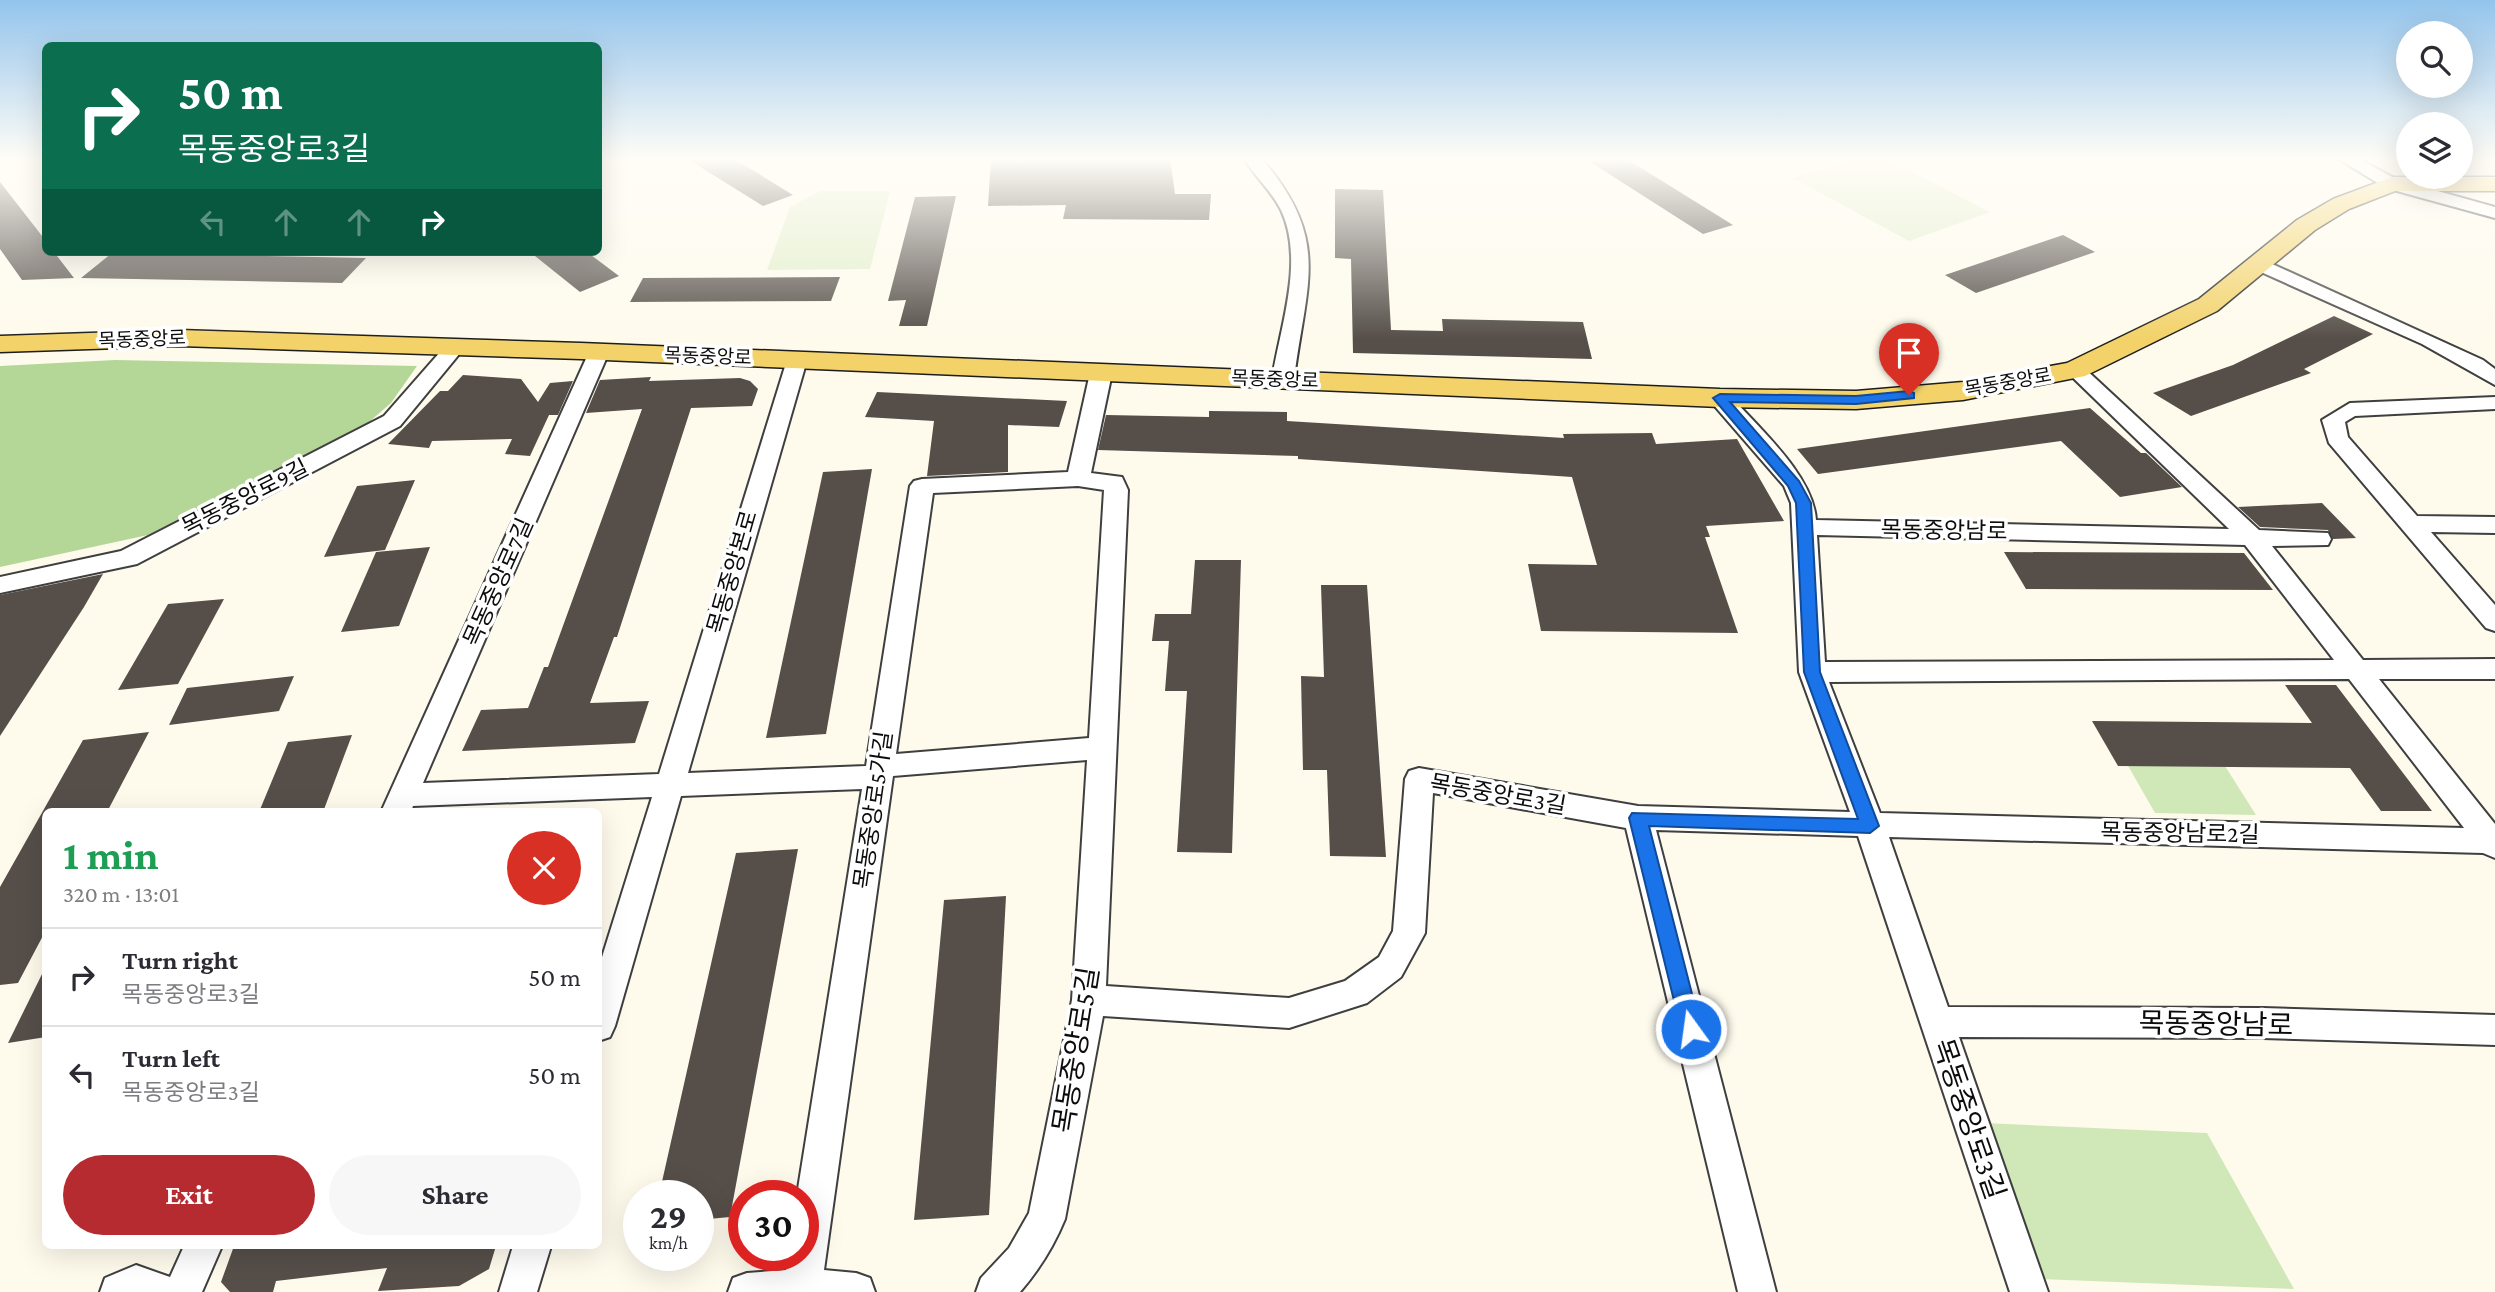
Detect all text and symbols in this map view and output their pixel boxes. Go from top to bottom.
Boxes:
map controls [2396,21,2473,189]
button: search [2396,21,2473,98]
text: 50 m [178,65,283,120]
icon: right [63,70,154,161]
button: layers [2396,112,2473,189]
text: 목동중앙로3길 [178,131,370,167]
icon: left [194,203,232,241]
icon: ahead [267,203,305,241]
icon: ahead [340,203,378,241]
icon: right [413,203,451,241]
pin [1879,323,1939,395]
street label: 목동중앙로 [98,327,186,351]
icon: arrive [1890,334,1928,372]
street label: 목동중앙로 [664,344,752,368]
street label: 목동중앙로 [1963,364,2053,400]
street label: 목동중앙로 [1231,367,1319,391]
street label: 목동중앙로9길 [177,454,313,540]
street label: 목동중앙본로 [702,507,762,637]
street label: 목동중앙로7길 [458,514,538,650]
street label: 목동중앙남로 [1880,516,2008,544]
street label: 목동중앙로5가길 [849,729,897,891]
street label: 목동중앙로3길 [1428,769,1568,819]
street label: 목동중앙남로2길 [2100,819,2260,847]
text: 1 min [63,831,159,878]
button: close [507,831,581,905]
text: 320 m · 13:01 [63,881,179,907]
text: Turn right [122,946,238,975]
icon: right [63,958,101,996]
text: 50 m [528,963,581,992]
street label: 목동중앙로5길 [1048,965,1104,1135]
text: 목동중앙로3길 [122,981,260,1007]
position arrow [1654,992,1728,1066]
street label: 목동중앙남로 [2138,1007,2294,1041]
street label: 목동중앙로3길 [1927,1035,2011,1203]
text: Turn left [122,1044,220,1073]
icon: left [63,1056,101,1094]
text: 50 m [528,1061,581,1090]
text: 목동중앙로3길 [122,1079,260,1105]
button: Exit [63,1155,315,1235]
button: Share [329,1155,581,1235]
speed limit sign: 30 [728,1180,819,1271]
text: 29 [650,1197,687,1236]
text: km/h [649,1233,688,1253]

